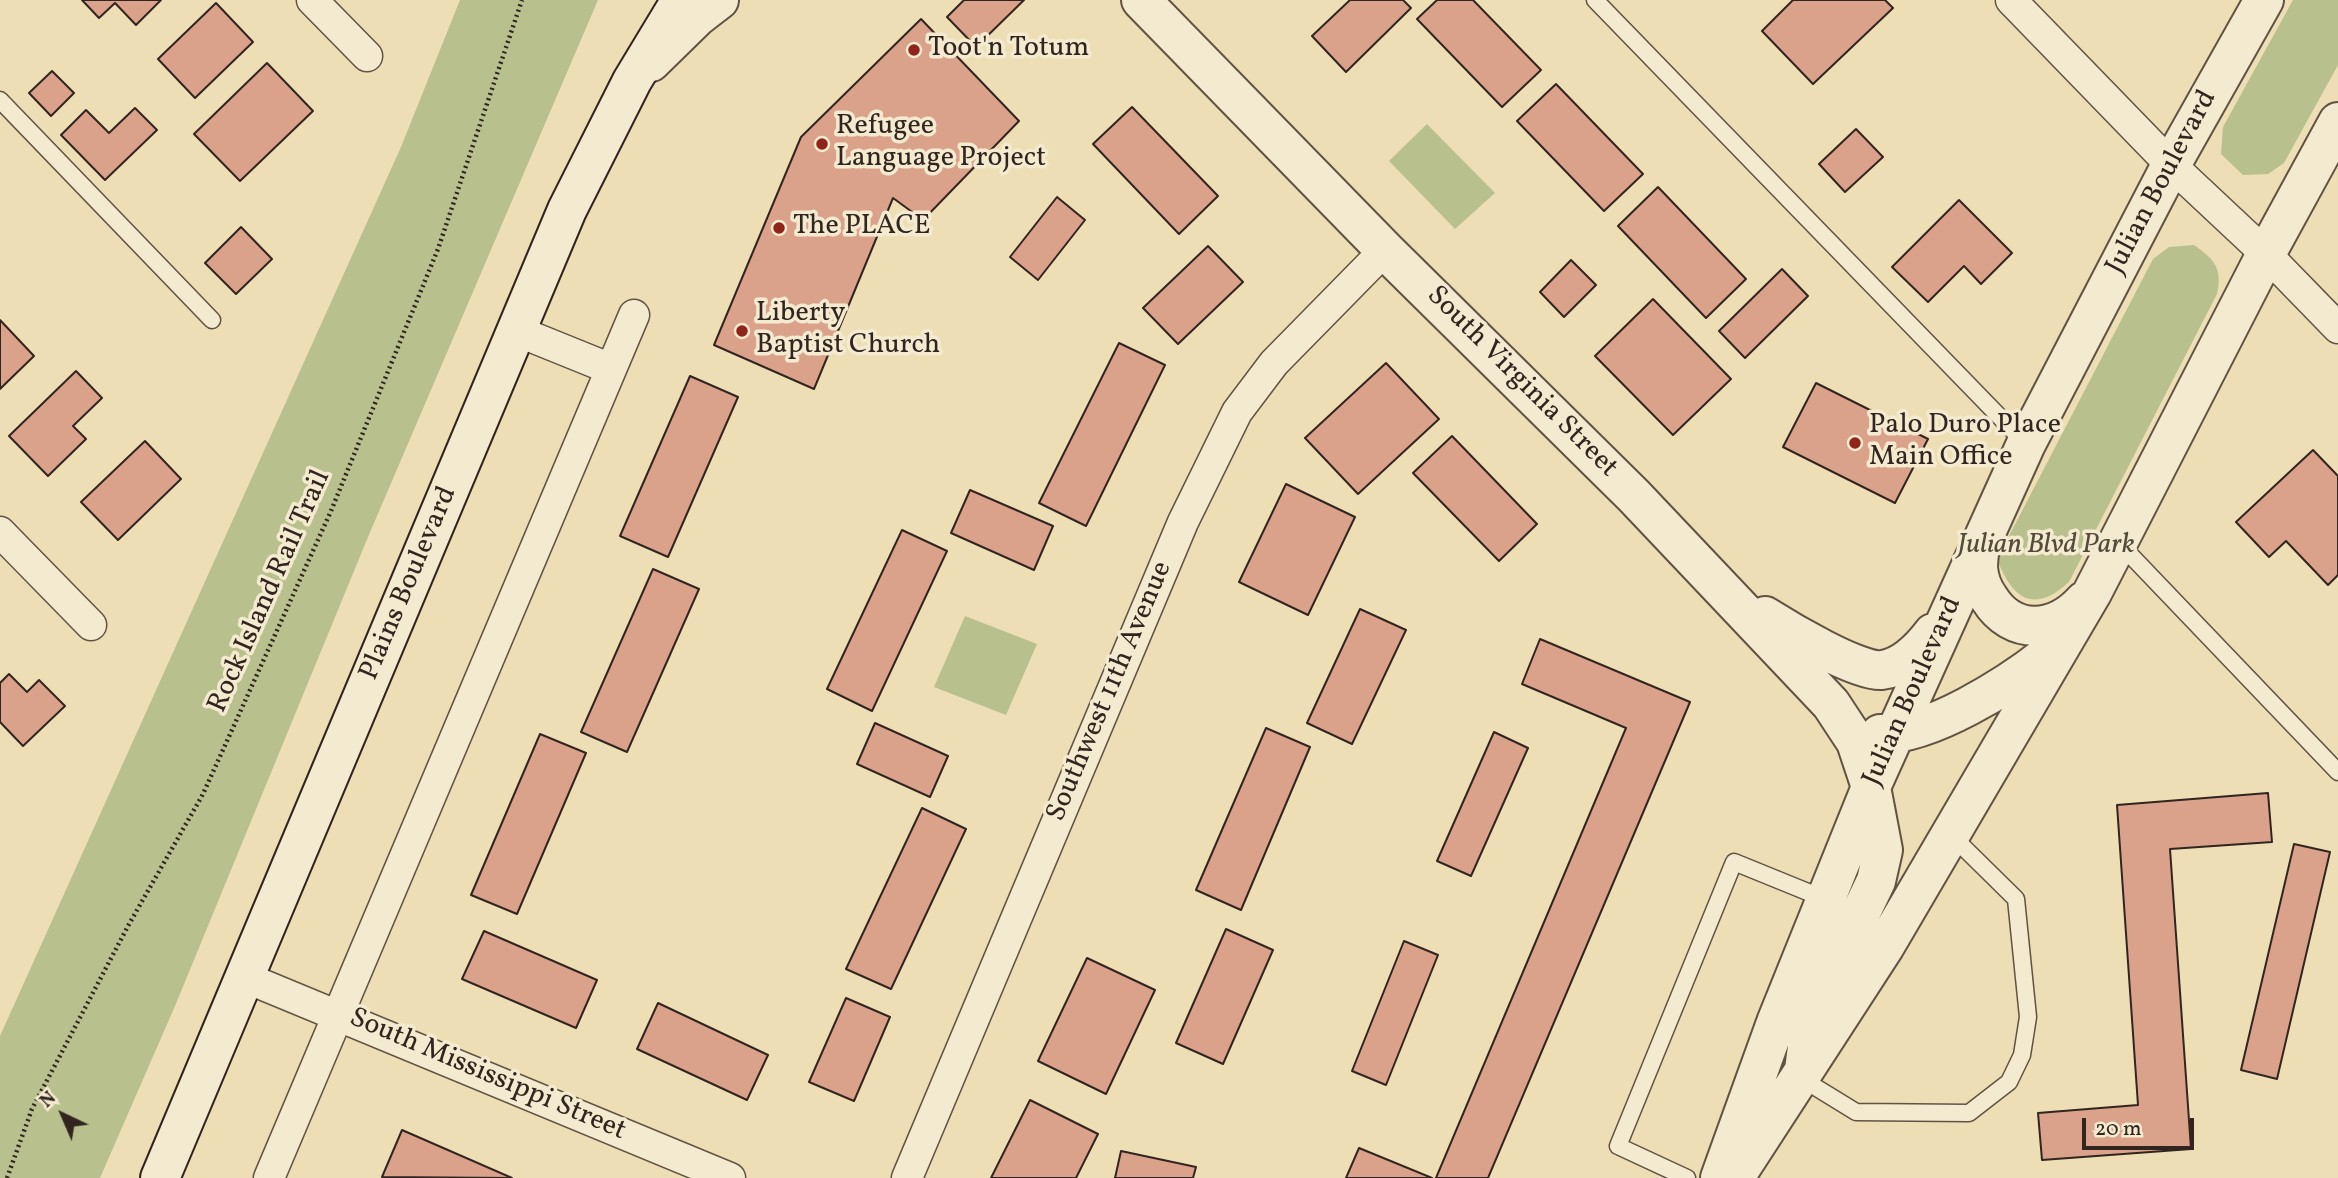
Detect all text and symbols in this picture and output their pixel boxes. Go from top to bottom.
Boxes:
place label: Toot'n Totum [928,33,1089,67]
marker: Toot'n Totum [906,42,922,58]
street label: Julian Boulevard [2100,85,2226,281]
place label: Refugee Language Project [836,111,1046,177]
marker: Refugee Language Project [814,136,830,152]
place label: The PLACE [793,211,931,245]
marker: The PLACE [771,220,787,236]
street label: South Virginia Street [1418,280,1624,486]
place label: Liberty Baptist Church [756,298,940,364]
marker: Liberty Baptist Church [734,323,750,339]
place label: Palo Duro Place Main Office [1869,410,2061,476]
marker: Palo Duro Place Main Office [1847,435,1863,451]
street label: Rock Island Rail Trail [202,466,340,718]
street label: Plains Boulevard [354,482,466,686]
park label: Julian Blvd Park [1957,530,2135,564]
street label: Southwest 11th Avenue [1041,557,1181,827]
street label: Julian Boulevard [1857,592,1971,792]
street label: South Mississippi Street [344,1003,630,1149]
north arrow [28,1080,98,1150]
text: N [34,1086,62,1114]
scale bar [2086,1104,2198,1148]
text: 20 m [2095,1115,2141,1144]

